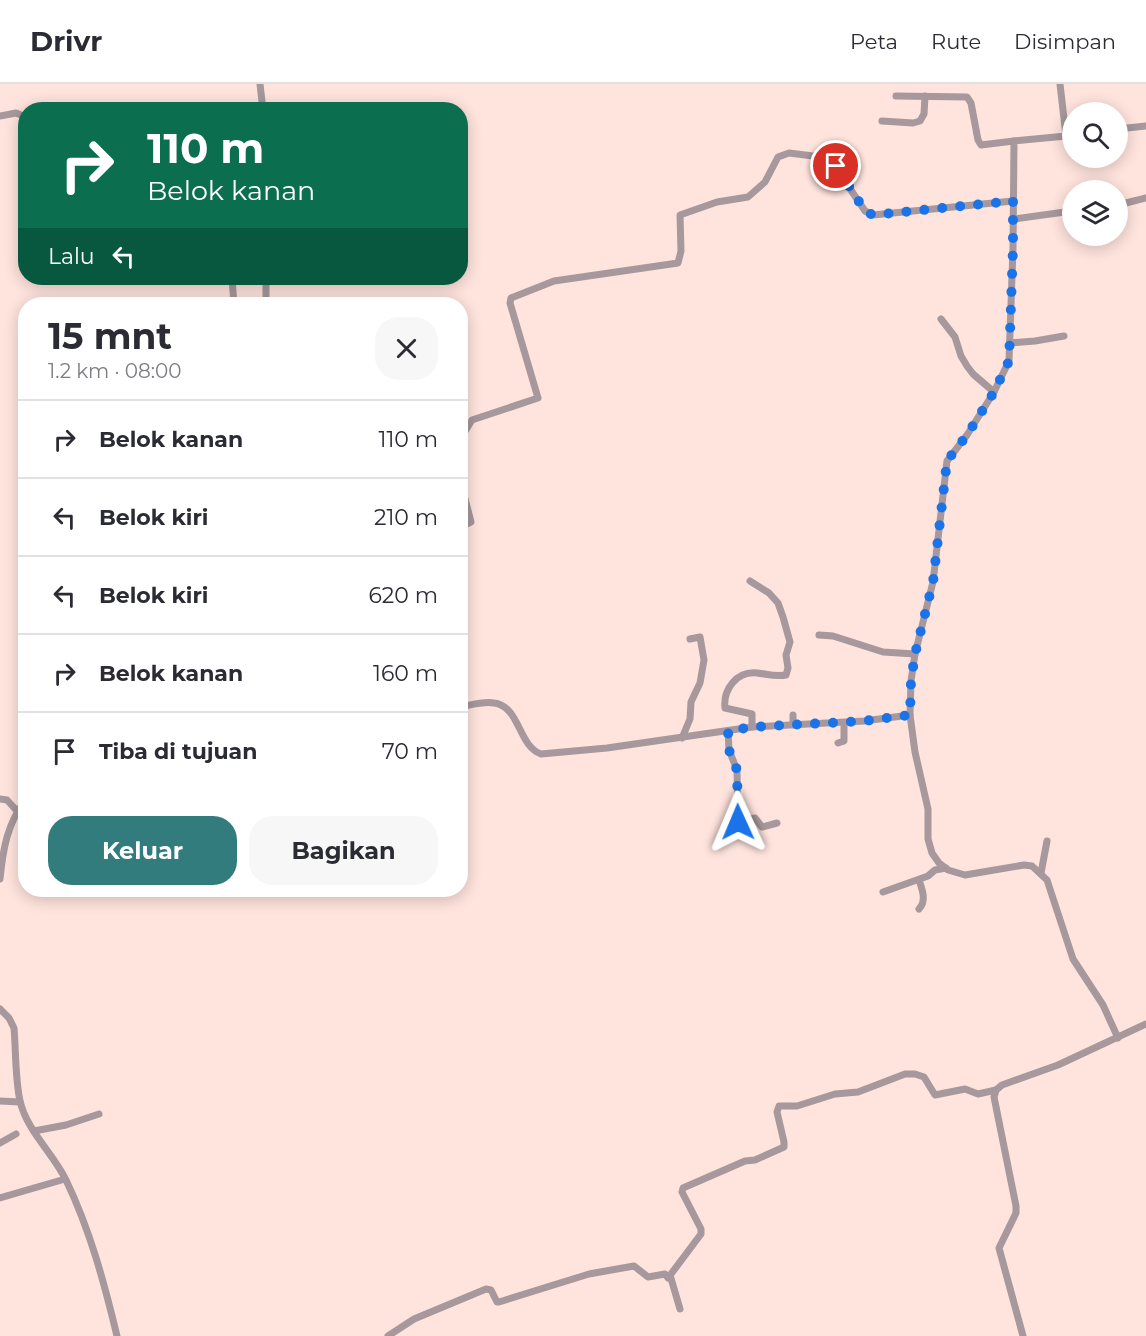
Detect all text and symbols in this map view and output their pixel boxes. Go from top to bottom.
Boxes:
text: Drivr [30,24,102,58]
text: Peta [850,29,898,54]
text: Rute [931,29,981,54]
text: Disimpan [1014,29,1116,54]
map controls [1062,102,1128,246]
button: search [1062,102,1128,168]
text: 110 m [147,122,264,174]
icon: right [48,126,126,204]
pin [810,140,861,191]
icon: arrive [819,149,852,182]
text: Belok kanan [147,174,315,207]
button: layers [1062,180,1128,246]
icon: left [107,240,140,273]
text: Lalu [48,243,95,270]
text: 15 mnt [48,314,172,358]
button: close [375,317,438,380]
text: 1.2 km · 08:00 [48,359,182,383]
icon: right [48,423,81,456]
text: Belok kanan [99,426,243,453]
text: 110 m [378,426,438,453]
icon: left [48,501,81,534]
text: Belok kiri [99,504,208,531]
text: 210 m [374,504,438,531]
icon: left [48,579,81,612]
text: Belok kiri [99,582,208,609]
text: 620 m [368,582,438,609]
icon: right [48,657,81,690]
text: Belok kanan [99,660,243,687]
text: 160 m [373,660,438,687]
icon: arrive [48,735,81,768]
text: Tiba di tujuan [99,738,257,765]
text: 70 m [382,738,438,765]
position arrow [706,790,770,854]
button: Keluar [48,816,237,885]
button: Bagikan [249,816,438,885]

